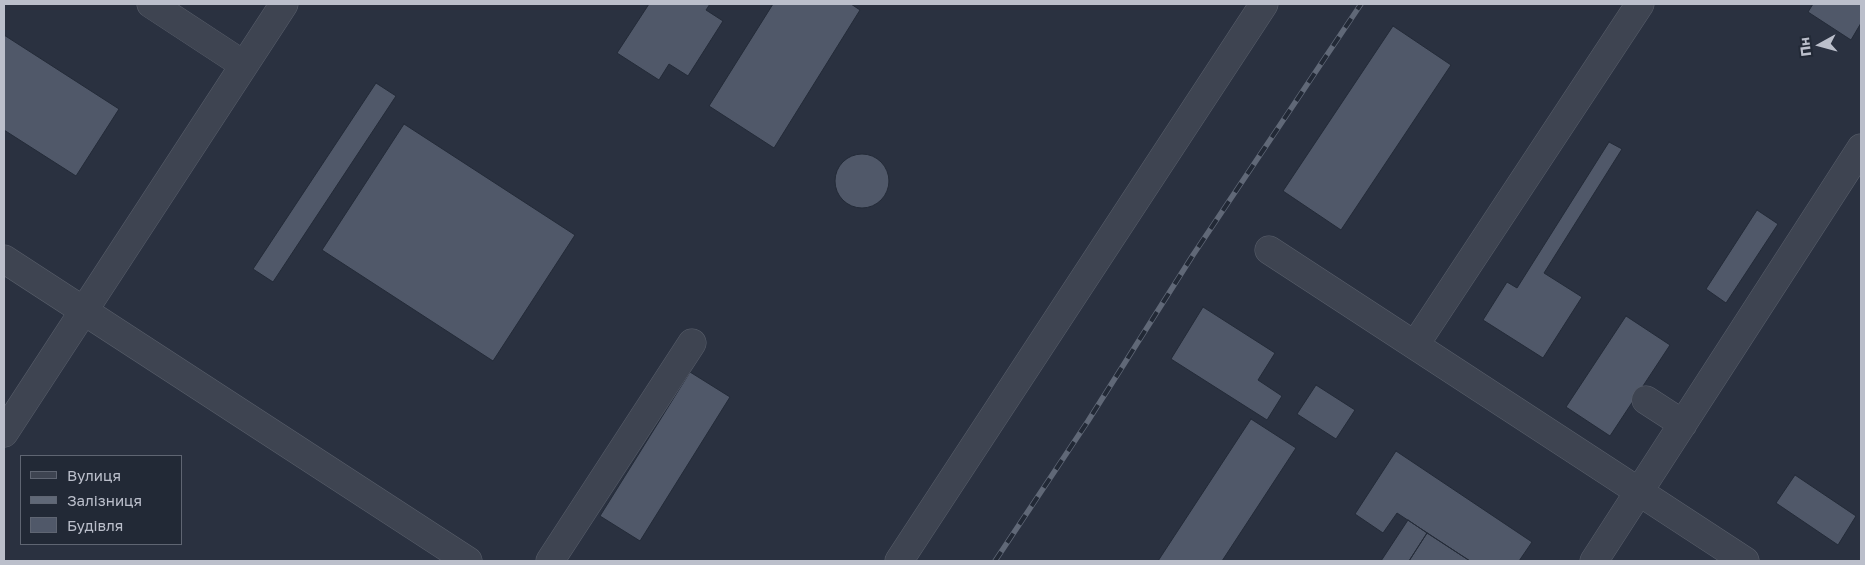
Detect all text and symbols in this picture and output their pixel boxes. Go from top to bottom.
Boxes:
north arrow [1795,20,1845,70]
text: Пн [1795,36,1814,57]
legend [20,455,182,545]
text: Вулиця [67,466,121,484]
text: Залізниця [67,491,142,509]
text: Будівля [67,516,123,534]

